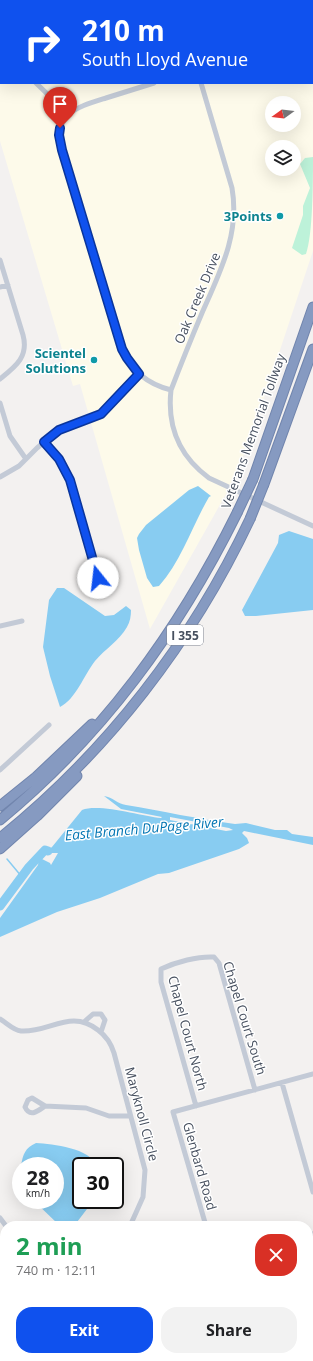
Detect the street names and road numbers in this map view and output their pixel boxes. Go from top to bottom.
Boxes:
street label: Oak Creek Drive [170,250,224,346]
street label: Veterans Memorial Tollway [217,351,290,511]
road number: I 355 [167,625,203,645]
street label: Chapel Court South [219,959,271,1077]
street label: Chapel Court North [164,974,212,1092]
street label: Maryknoll Circle [121,1065,163,1163]
street label: Glenbard Road [179,1120,221,1212]

